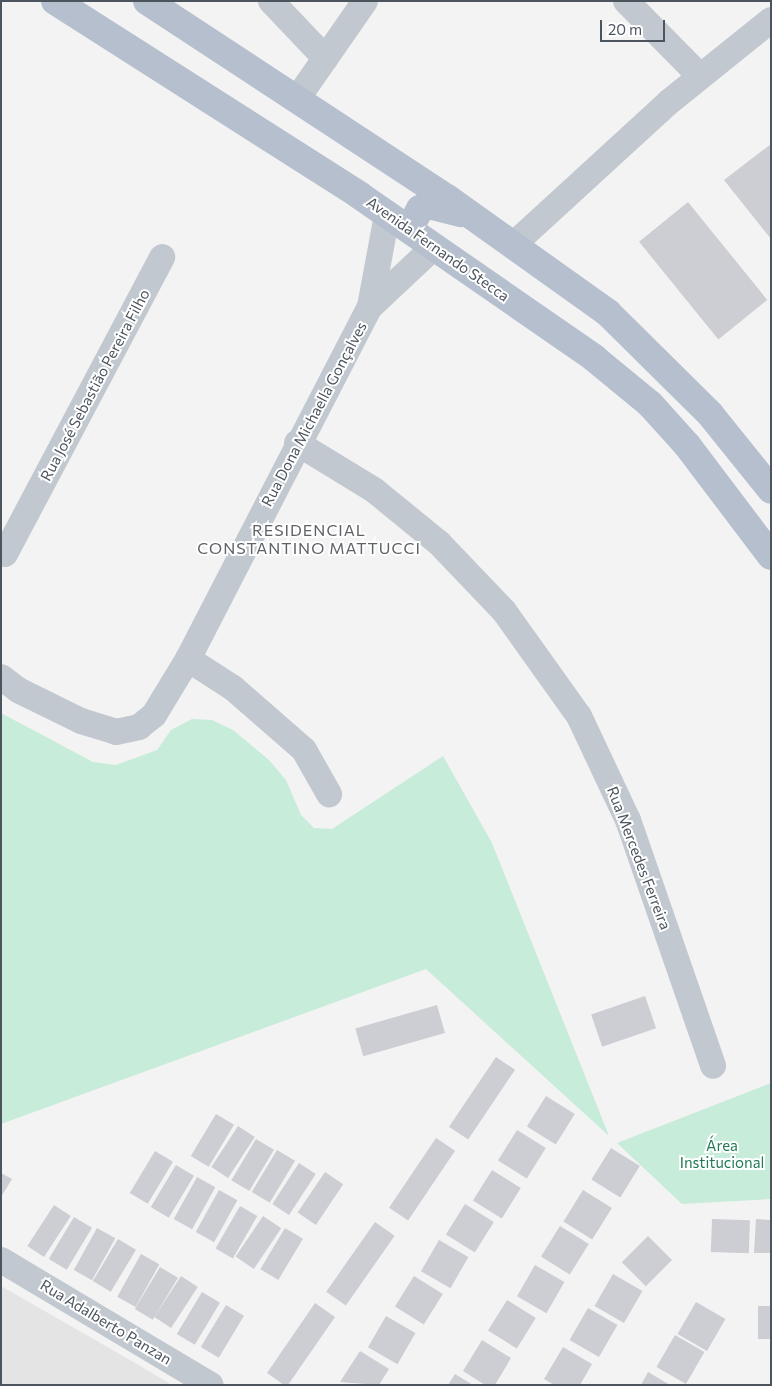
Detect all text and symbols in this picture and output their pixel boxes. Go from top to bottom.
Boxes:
scale bar [602,10,667,42]
text: 20 m [608,20,642,38]
street label: Avenida Fernando Stecca [363,193,513,305]
street label: Rua José Sebastião Pereira Filho [37,286,153,484]
street label: Rua Dona Michaella Gonçalves [258,319,370,509]
district label: RESIDENCIAL CONSTANTINO MATTUCCI [195,520,423,558]
street label: Rua Mercedes Ferreira [603,784,675,932]
park label: Área Institucional [680,1136,764,1171]
street label: Rua Adalberto Panzan [37,1276,175,1368]

